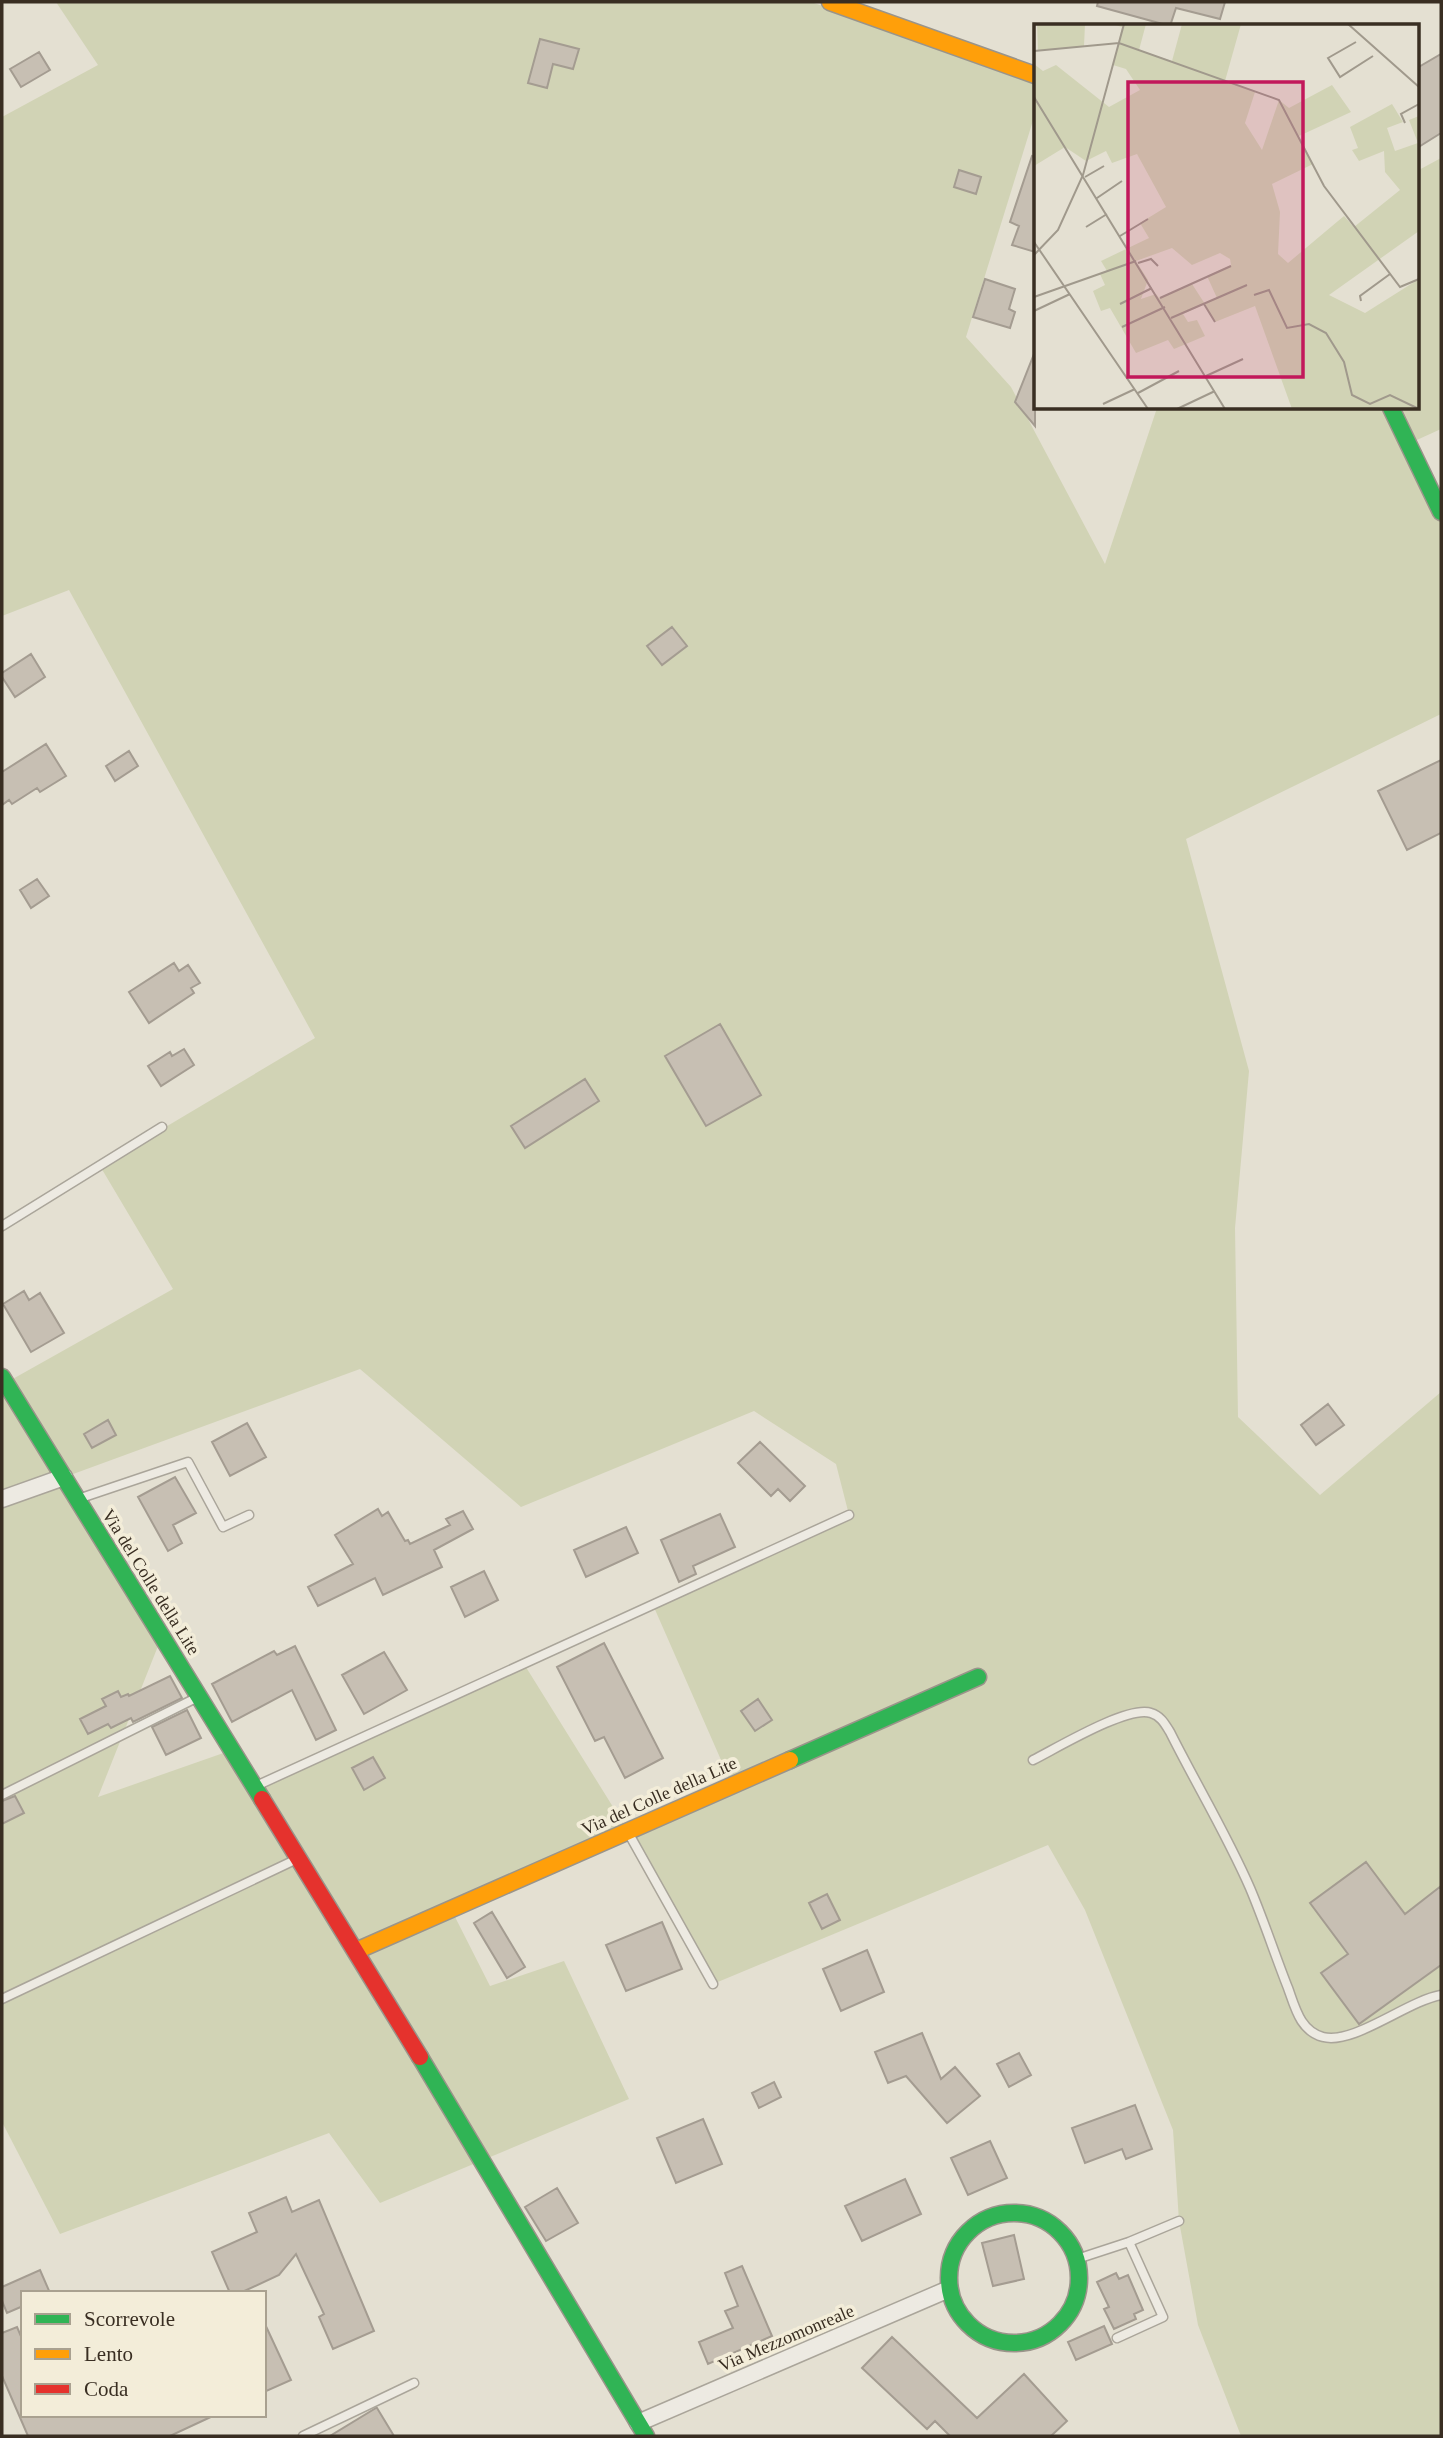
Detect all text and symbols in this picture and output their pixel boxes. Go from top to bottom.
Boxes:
inset map [1034,24,1418,410]
street label: Via del Colle della Lite [98,1506,204,1658]
street label: Via del Colle della Lite [578,1753,740,1839]
legend [21,2291,266,2417]
street label: Via Mezzomonreale [715,2300,857,2376]
text: Scorrevole [84,2307,175,2331]
text: Lento [84,2342,133,2366]
text: Coda [84,2377,129,2401]

